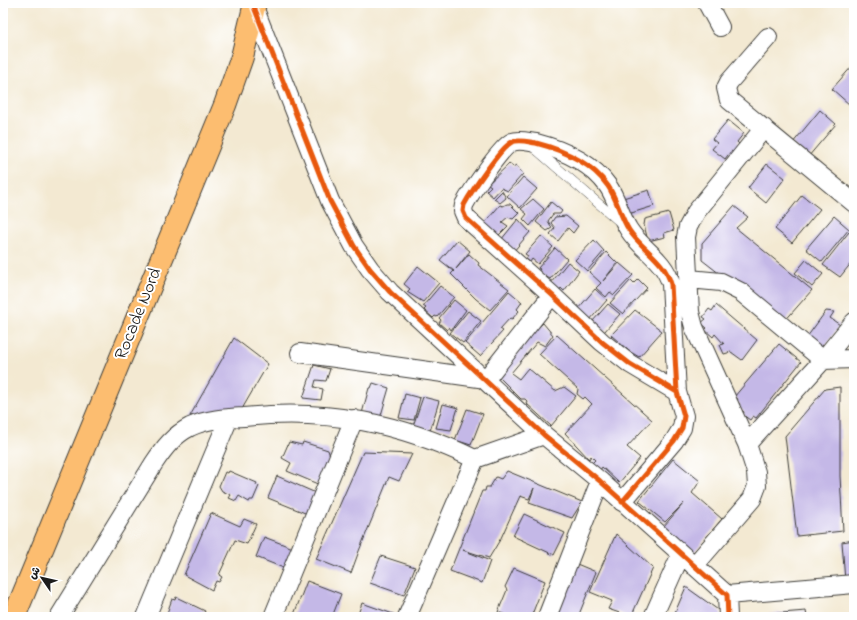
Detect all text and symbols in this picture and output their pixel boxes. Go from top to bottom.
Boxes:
street label: Rocade Nord [109,264,169,364]
north arrow [22,558,62,598]
text: ش [25,563,45,582]

